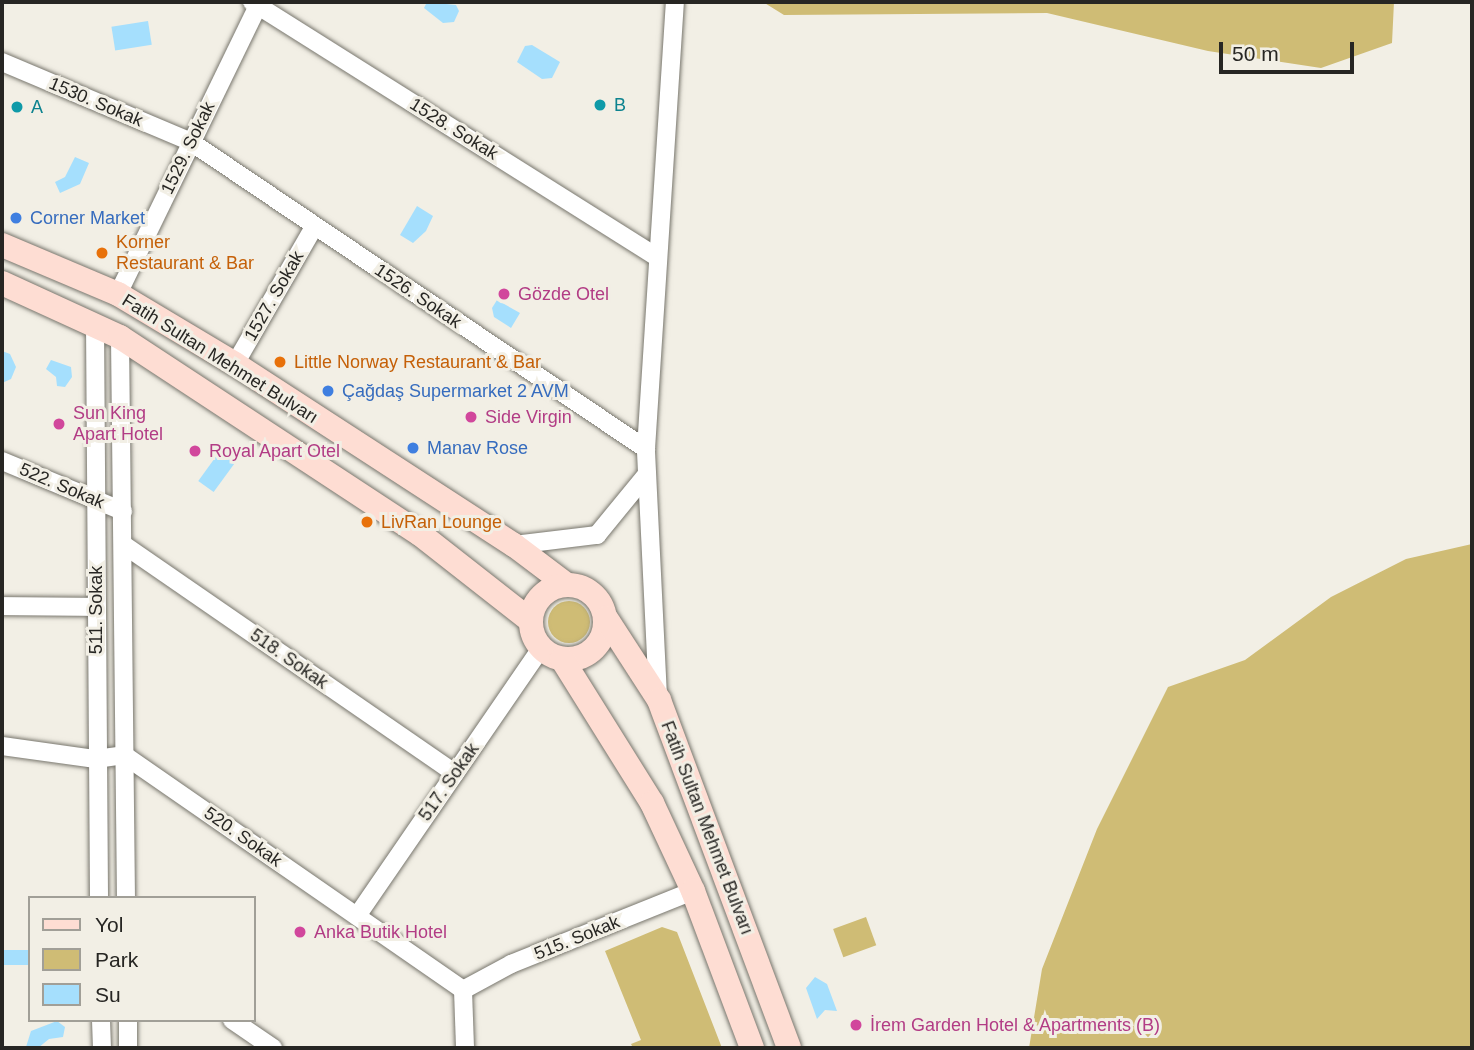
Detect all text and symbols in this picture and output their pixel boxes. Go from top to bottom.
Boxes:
scale bar [1222,28,1357,72]
text: 50 m [1232,42,1279,65]
street label: 1530. Sokak [46,73,146,131]
street label: 1528. Sokak [406,93,502,165]
place label: B [614,94,626,116]
place label: A [31,96,43,118]
marker: B [592,97,608,113]
street label: 1529. Sokak [156,98,220,198]
marker: A [9,99,25,115]
place label: Corner Market [30,207,145,229]
marker: Corner Market [8,210,24,226]
place label: Korner Restaurant & Bar [116,232,254,274]
marker: Korner Restaurant & Bar [94,245,110,261]
street label: 1527. Sokak [240,247,308,345]
street label: 1526. Sokak [370,259,466,333]
place label: Gözde Otel [518,283,609,305]
marker: Gözde Otel [496,286,512,302]
street label: Fatih Sultan Mehmet Bulvarı [118,290,322,428]
place label: Little Norway Restaurant & Bar [294,351,541,373]
marker: Little Norway Restaurant & Bar [272,354,288,370]
place label: Çağdaş Supermarket 2 AVM [342,380,570,402]
marker: Çağdaş Supermarket 2 AVM [320,383,336,399]
place label: Sun King Apart Hotel [73,403,163,446]
place label: Side Virgin [485,406,572,428]
marker: Side Virgin [463,409,479,425]
marker: Sun King Apart Hotel [51,416,67,432]
place label: Manav Rose [427,437,528,459]
place label: Royal Apart Otel [209,440,341,462]
marker: Manav Rose [405,440,421,456]
marker: Royal Apart Otel [187,443,203,459]
street label: 522. Sokak [16,458,108,514]
place label: LivRan Lounge [381,511,502,533]
marker: LivRan Lounge [359,514,375,530]
street label: 511. Sokak [85,566,107,654]
street label: 518. Sokak [246,624,332,694]
street label: Fatih Sultan Mehmet Bulvarı [656,718,758,938]
street label: 517. Sokak [414,739,484,825]
street label: 520. Sokak [200,802,286,872]
legend [28,896,256,1022]
street label: 515. Sokak [531,911,623,965]
text: Yol [95,913,123,936]
place label: Anka Butik Hotel [314,921,447,943]
marker: Anka Butik Hotel [292,924,308,940]
text: Park [95,948,138,971]
text: Su [95,983,121,1006]
place label: İrem Garden Hotel & Apartments (B) [870,1014,1161,1036]
marker: İrem Garden Hotel & Apartments (B) [848,1017,864,1033]

